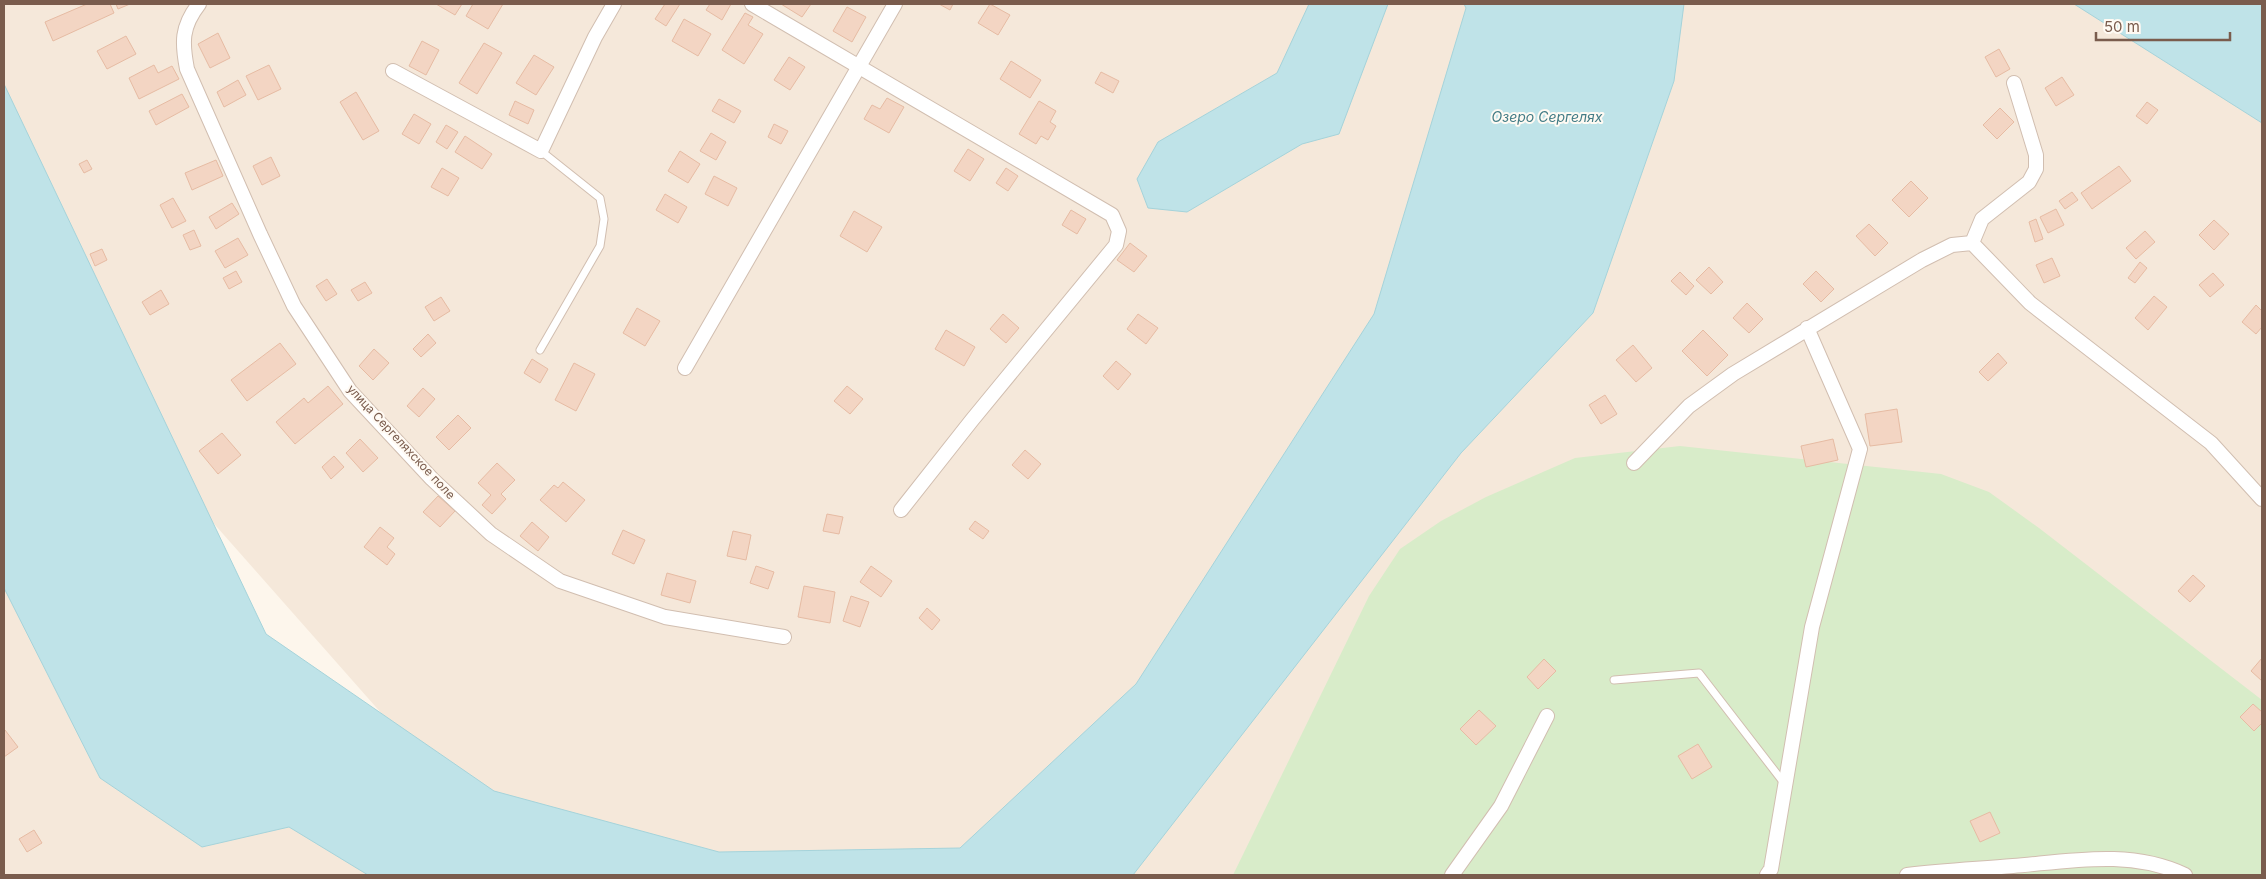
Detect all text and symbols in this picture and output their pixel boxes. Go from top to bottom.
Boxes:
scale bar [2096,10,2230,42]
text: 50 m [2104,17,2140,36]
water label: Озеро Сергелях [1492,108,1603,125]
street label: улица Сергеляхское поле [344,381,458,502]

